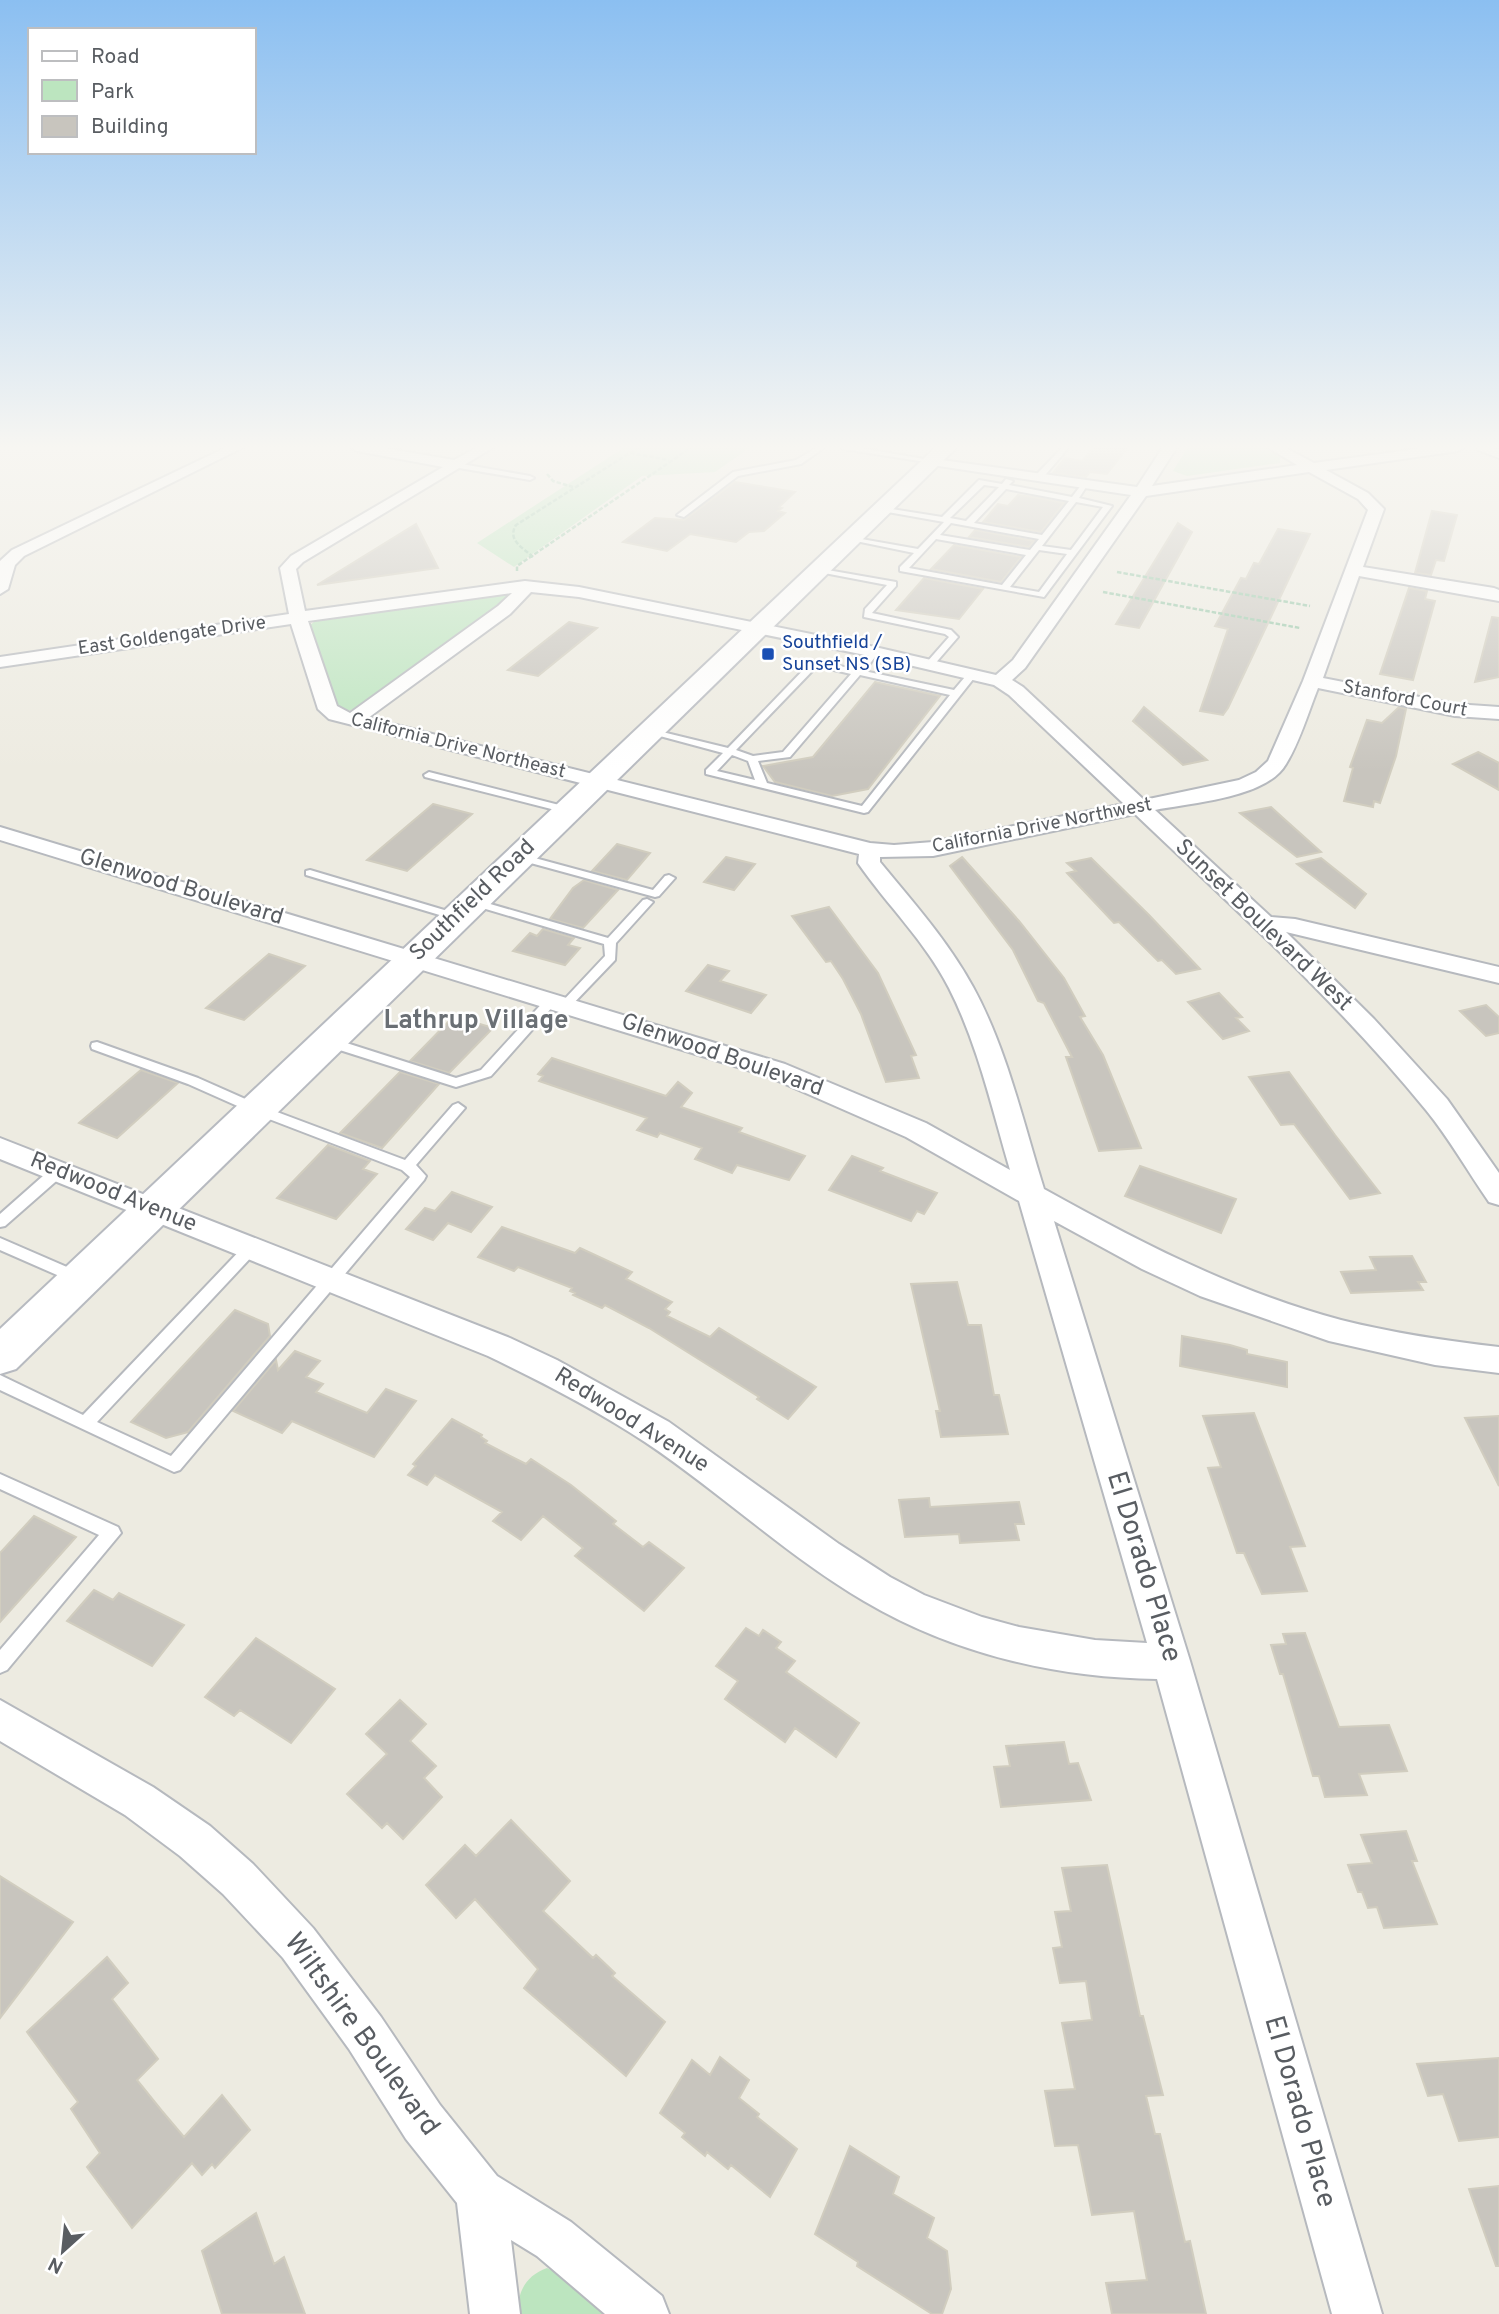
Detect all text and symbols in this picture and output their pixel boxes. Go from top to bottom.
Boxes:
legend [28,28,256,154]
text: Road [91,44,140,71]
text: Park [91,79,134,106]
text: Building [91,114,169,141]
street label: East Goldengate Drive [76,611,268,661]
place label: Southfield / Sunset NS (SB) [782,631,911,677]
marker: Southfield / Sunset NS (SB) [760,646,776,662]
street label: Stanford Court [1341,675,1469,723]
street label: California Drive Northeast [348,708,568,784]
street label: California Drive Northwest [930,793,1154,859]
street label: Southfield Road [404,834,542,968]
street label: Sunset Boulevard West [1168,834,1358,1018]
street label: Glenwood Boulevard [75,843,287,933]
district label: Lathrup Village [384,1005,568,1038]
street label: Glenwood Boulevard [617,1008,827,1104]
street label: Redwood Avenue [25,1146,201,1240]
street label: Redwood Avenue [548,1362,714,1480]
street label: El Dorado Place [1097,1467,1189,1667]
street label: Wiltshire Boulevard [275,1926,447,2144]
street label: El Dorado Place [1254,2012,1344,2212]
north arrow [28,2216,98,2286]
text: N [45,2251,68,2278]

